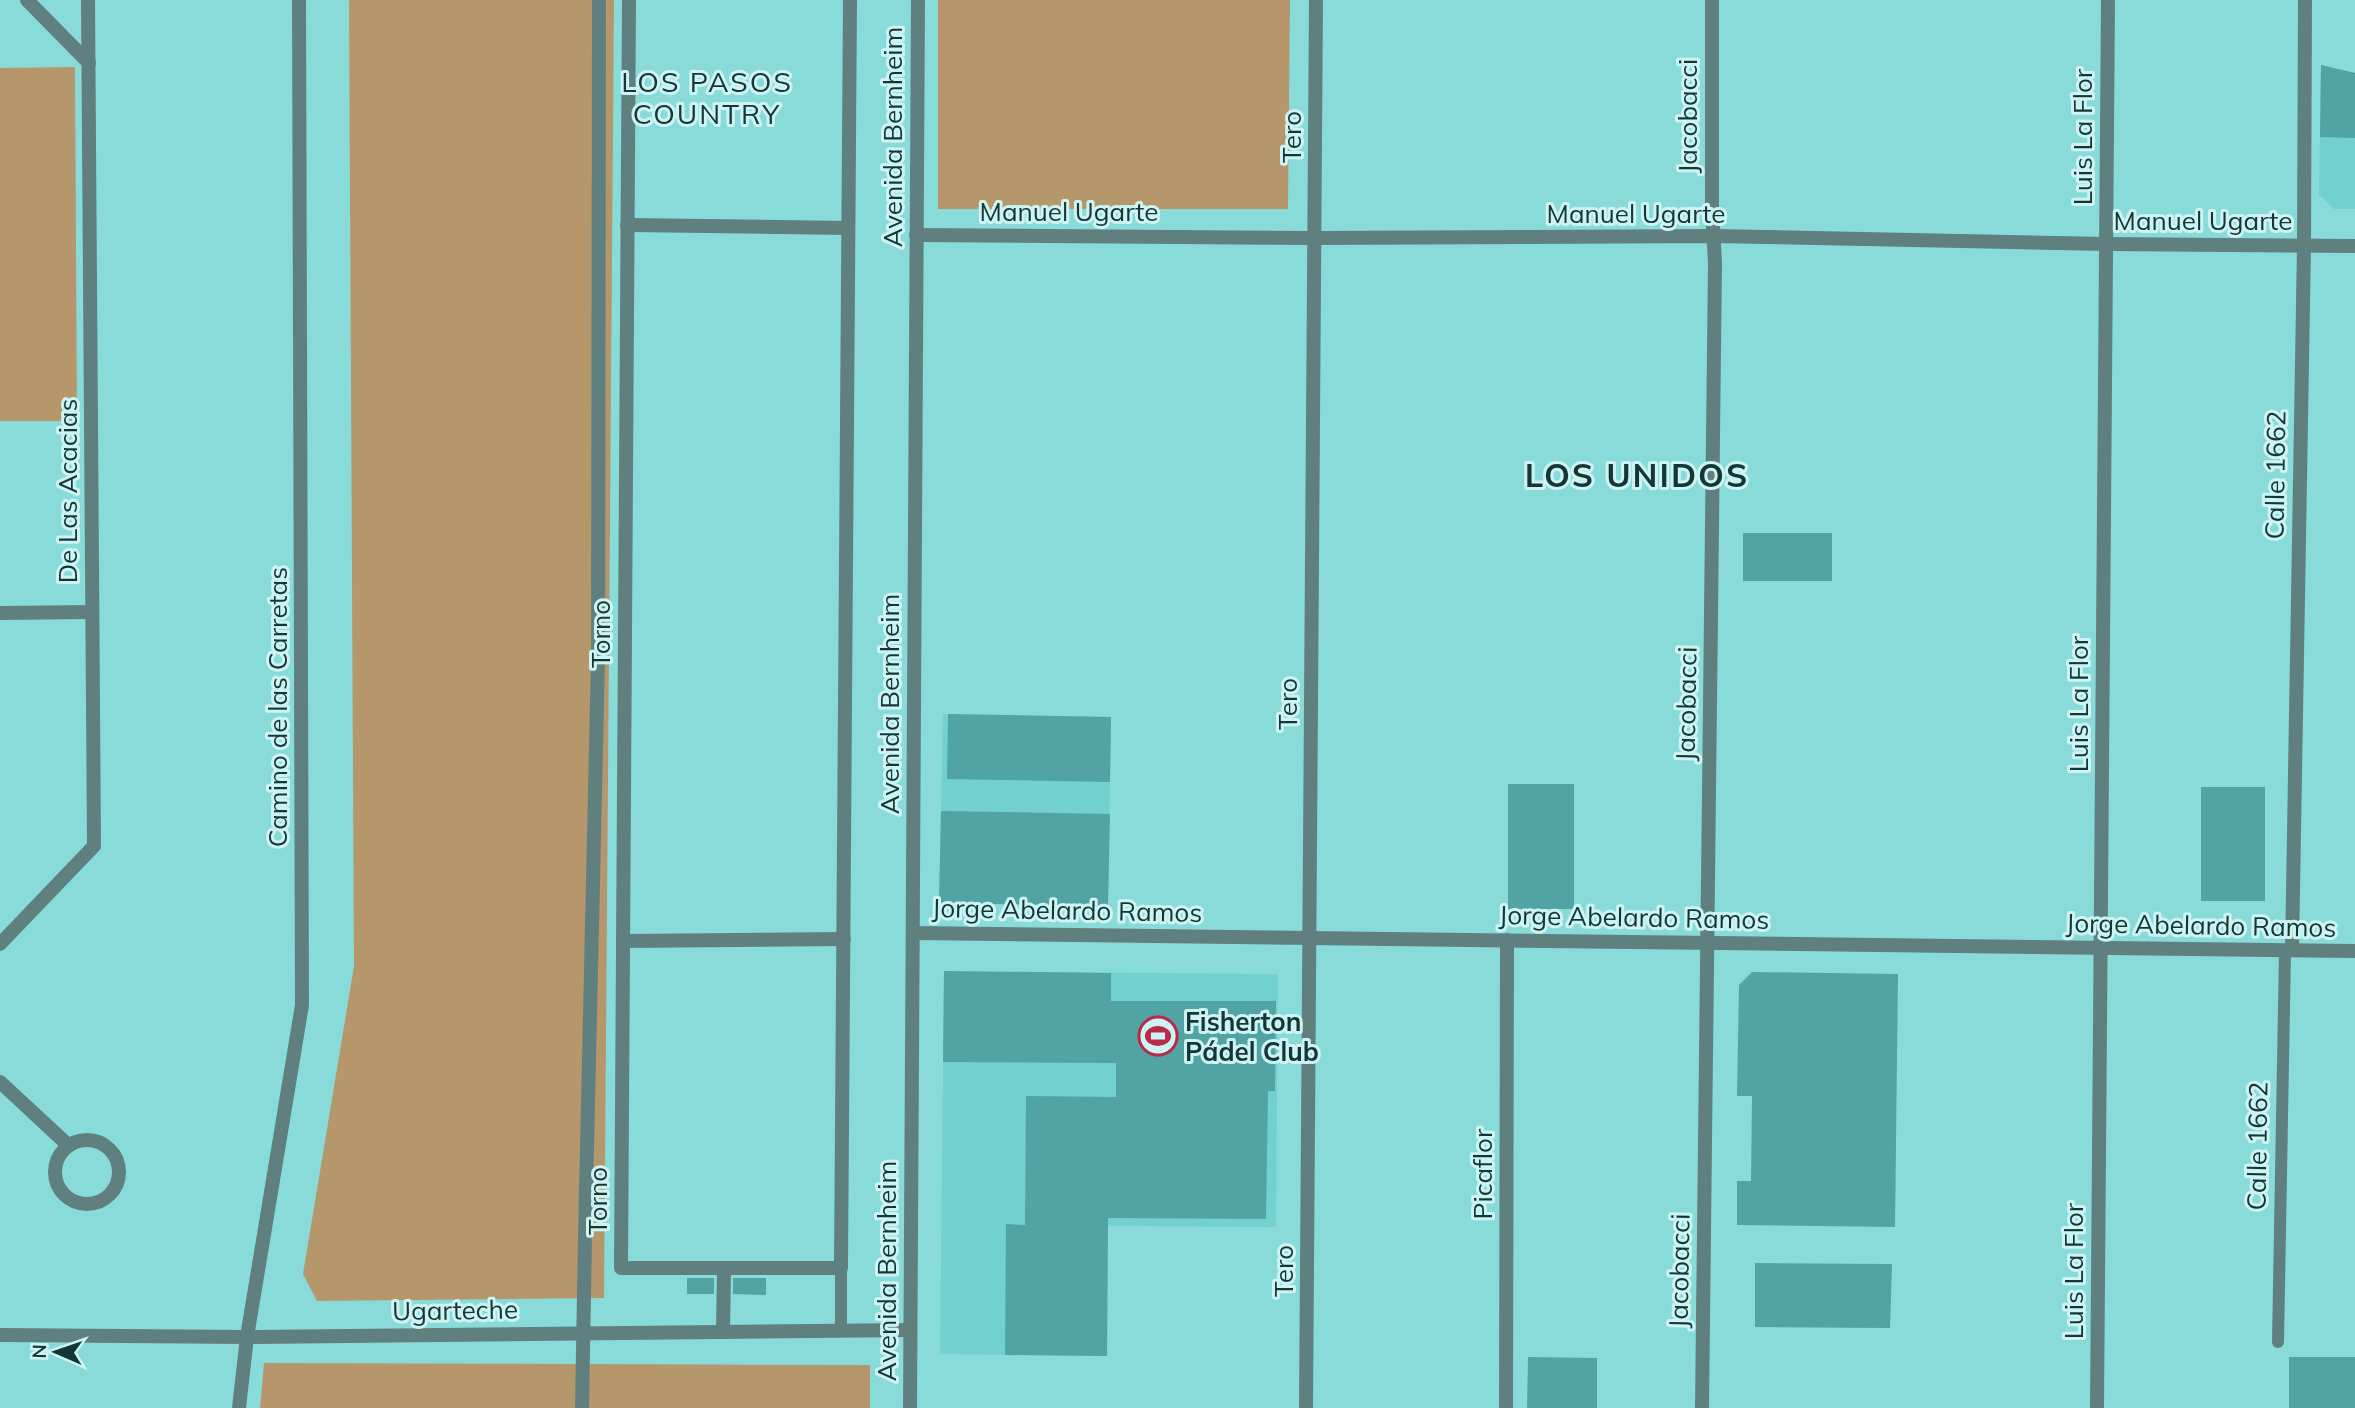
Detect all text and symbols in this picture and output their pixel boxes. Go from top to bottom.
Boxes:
street label: Avenida Bernheim [876,27,909,247]
street label: Jacobacci [1671,59,1704,173]
district label: LOS PASOS COUNTRY [621,64,793,131]
street label: Luis La Flor [2066,68,2099,205]
street label: Tero [1275,111,1308,163]
street label: Manuel Ugarte [980,195,1158,228]
street label: Manuel Ugarte [1547,197,1725,230]
street label: Manuel Ugarte [2114,204,2292,237]
street label: De Las Acacias [51,399,84,583]
street label: Calle 1662 [2257,410,2293,540]
district label: LOS UNIDOS [1525,454,1749,495]
street label: Camino de las Carretas [261,567,294,847]
street label: Avenida Bernheim [873,594,906,814]
street label: Torno [584,600,617,668]
street label: Luis La Flor [2062,635,2095,772]
street label: Jacobacci [1669,646,1703,762]
street label: Tero [1271,678,1304,730]
street label: Jorge Abelardo Ramos [931,891,1203,929]
street label: Jorge Abelardo Ramos [1498,898,1770,936]
street label: Jorge Abelardo Ramos [2065,906,2337,944]
place label: Fisherton Pádel Club [1185,1005,1319,1068]
sports icon: Fisherton Pádel Club [1137,1015,1179,1057]
street label: Calle 1662 [2239,1081,2275,1211]
street label: Picaflor [1466,1128,1499,1219]
street label: Avenida Bernheim [870,1161,903,1381]
street label: Torno [581,1167,614,1235]
street label: Luis La Flor [2057,1202,2090,1339]
street label: Jacobacci [1662,1213,1696,1329]
street label: Tero [1267,1245,1300,1297]
street label: Ugarteche [392,1292,518,1328]
north arrow [21,1317,91,1387]
text: N [27,1344,51,1359]

